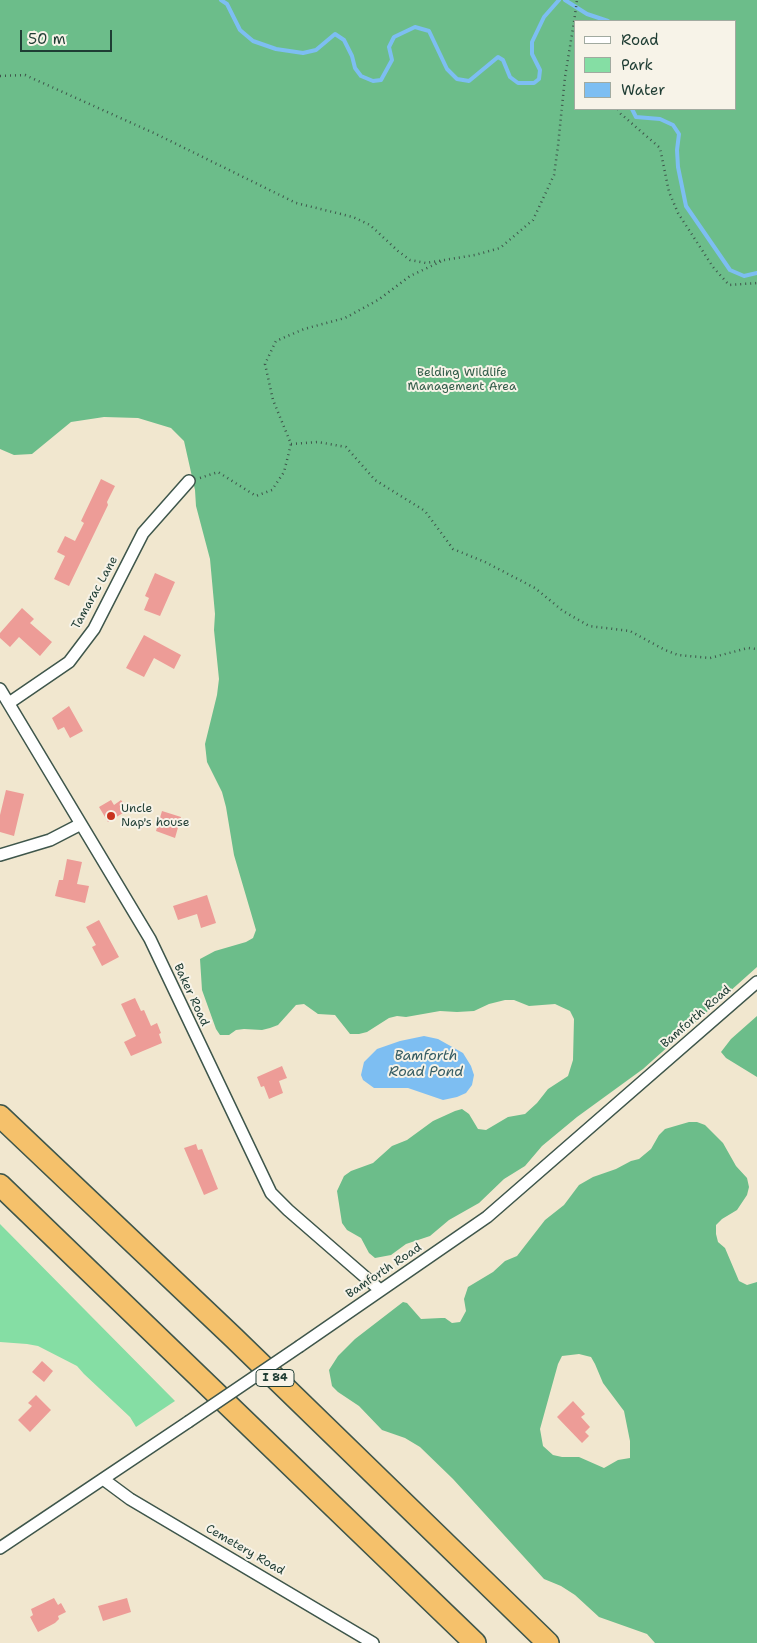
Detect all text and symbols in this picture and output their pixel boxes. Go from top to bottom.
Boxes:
scale bar [22,20,115,52]
legend [574,20,737,110]
text: 50 m [28,29,66,49]
text: Road [621,30,659,50]
text: Park [621,55,653,75]
text: Water [621,80,665,100]
park label: Belding Wildlife Management Area [408,366,516,394]
street label: Tamarac Lane [69,554,121,632]
place label: Uncle Nap's house [121,802,190,830]
marker: Uncle Nap's house [105,810,117,822]
street label: Baker Road [170,961,212,1029]
street label: Bamforth Road [658,983,734,1051]
water label: Bamforth Road Pond [389,1048,463,1080]
street label: Bamforth Road [344,1240,424,1302]
road number: I 84 [256,1370,294,1386]
street label: Cemetery Road [203,1522,287,1578]

